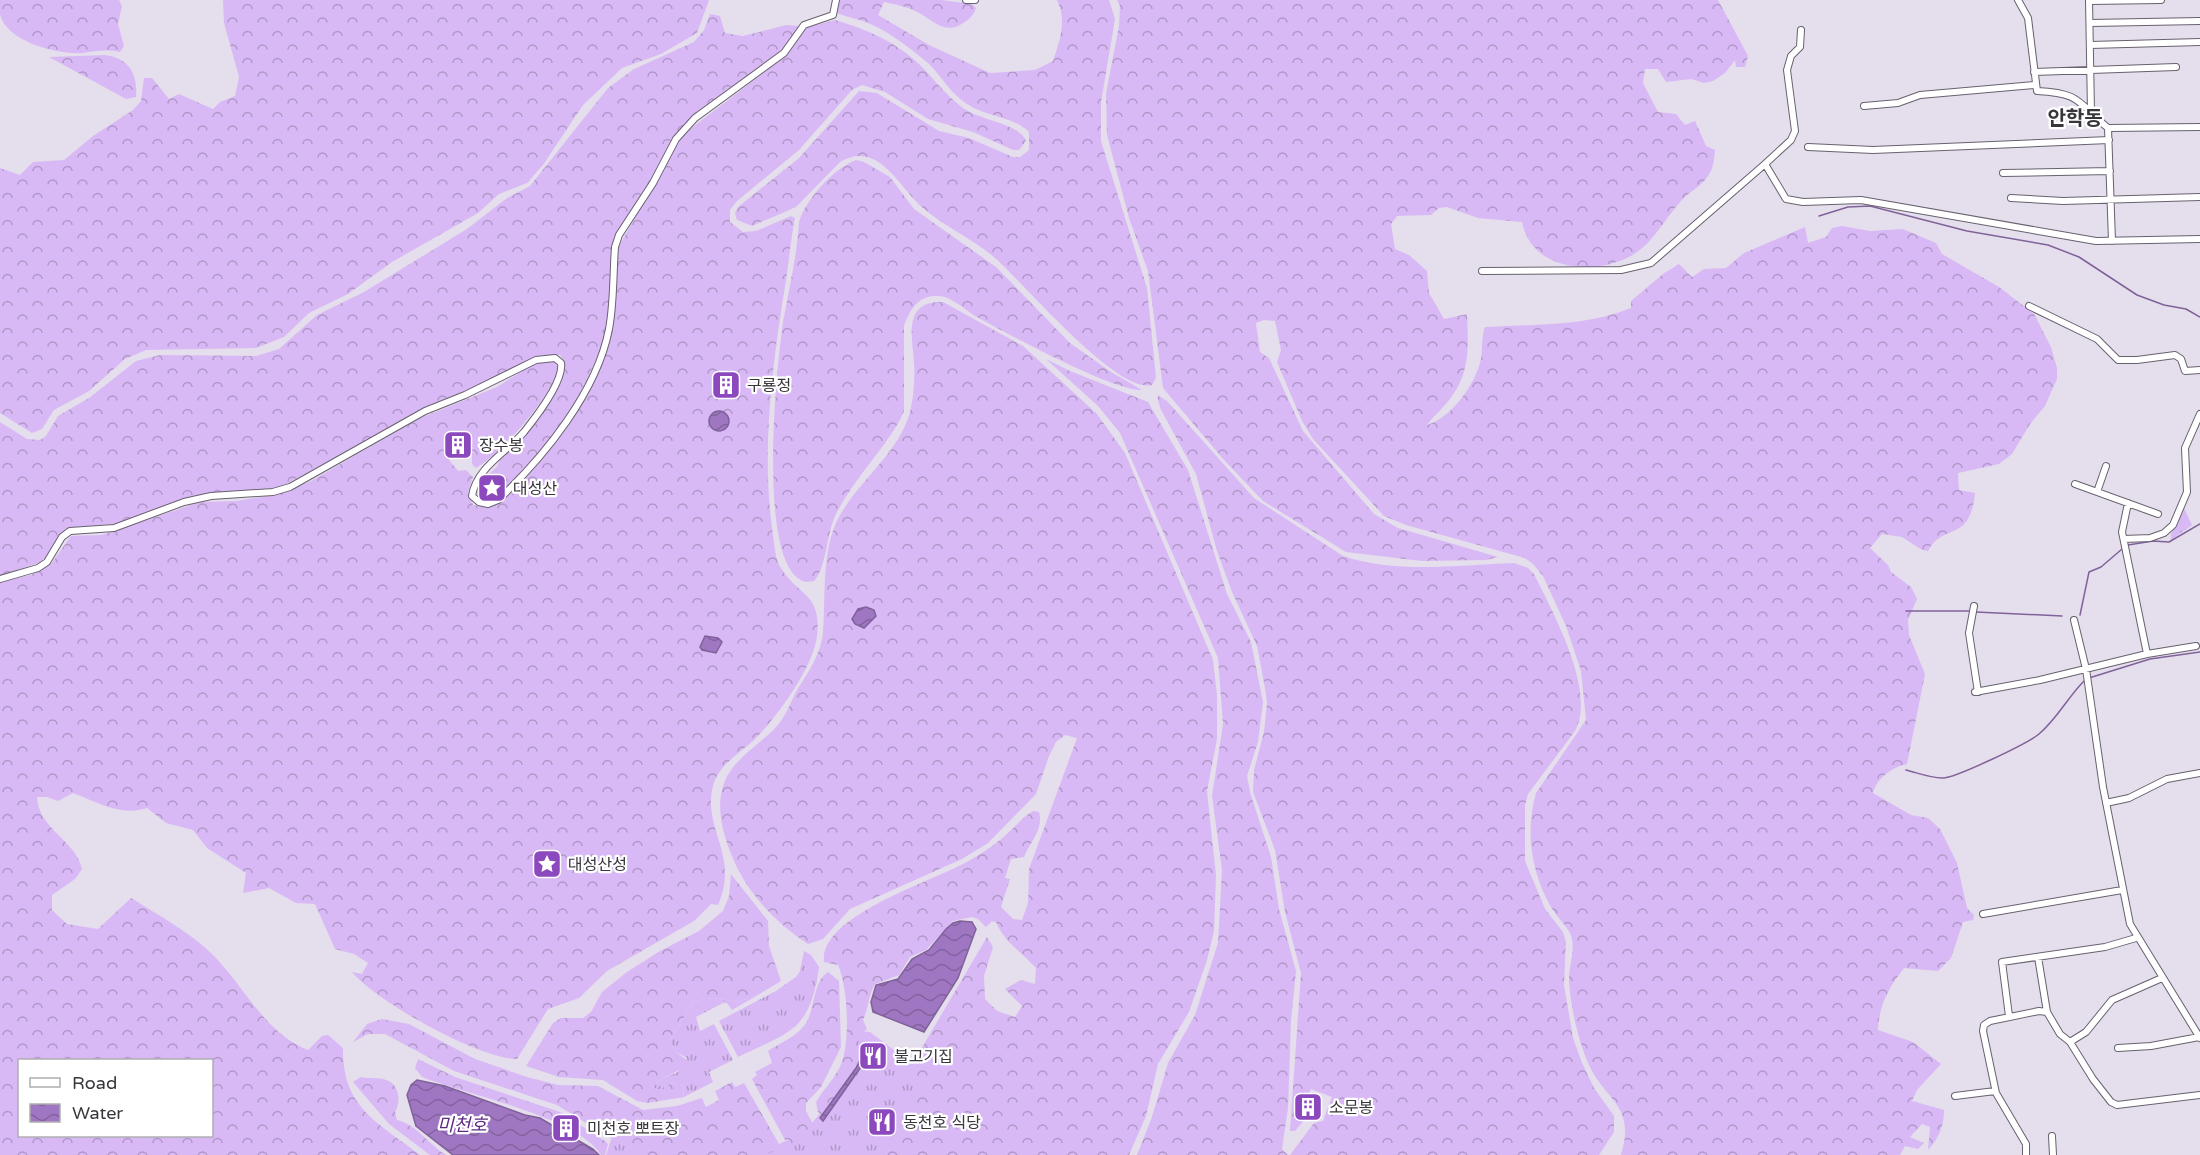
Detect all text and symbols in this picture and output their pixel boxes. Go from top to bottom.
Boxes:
district label: 안학동 [2047,107,2103,131]
building icon: 구룡정 [710,369,742,401]
place label: 구룡정 [747,376,791,396]
building icon: 장수봉 [442,429,474,461]
place label: 장수봉 [479,436,523,456]
place icon: 대성산 [476,472,508,504]
place label: 대성산 [513,479,557,499]
place icon: 대성산성 [531,848,563,880]
place label: 대성산성 [568,855,627,875]
restaurant icon: 불고기집 [857,1040,889,1072]
place label: 불고기집 [894,1047,953,1067]
legend [18,1059,213,1137]
text: Road [72,1072,117,1094]
building icon: 소문봉 [1292,1091,1324,1123]
place label: 소문봉 [1329,1098,1373,1118]
text: Water [72,1102,123,1124]
restaurant icon: 동천호 식당 [866,1106,898,1138]
building icon: 미천호 뽀트장 [550,1112,582,1144]
place label: 동천호 식당 [903,1113,981,1133]
water label: 미천호 [437,1114,488,1136]
place label: 미천호 뽀트장 [587,1119,680,1139]

